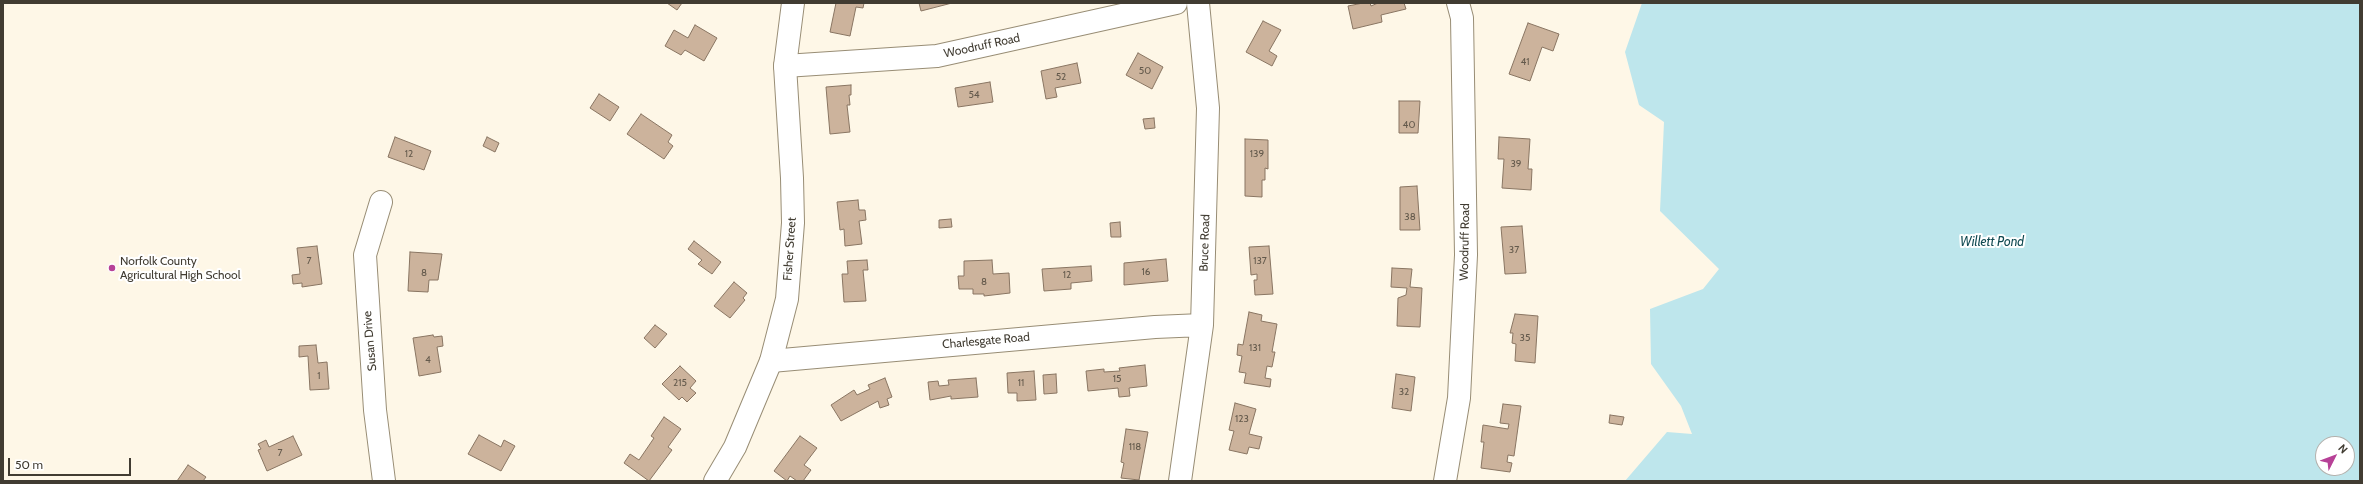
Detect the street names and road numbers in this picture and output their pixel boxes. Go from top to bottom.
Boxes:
street label: Woodruff Road [943,31,1021,61]
street label: Woodruff Road [1457,203,1473,281]
street label: Bruce Road [1197,214,1213,272]
street label: Fisher Street [781,217,799,281]
street label: Susan Drive [360,310,380,372]
street label: Charlesgate Road [942,330,1030,352]

